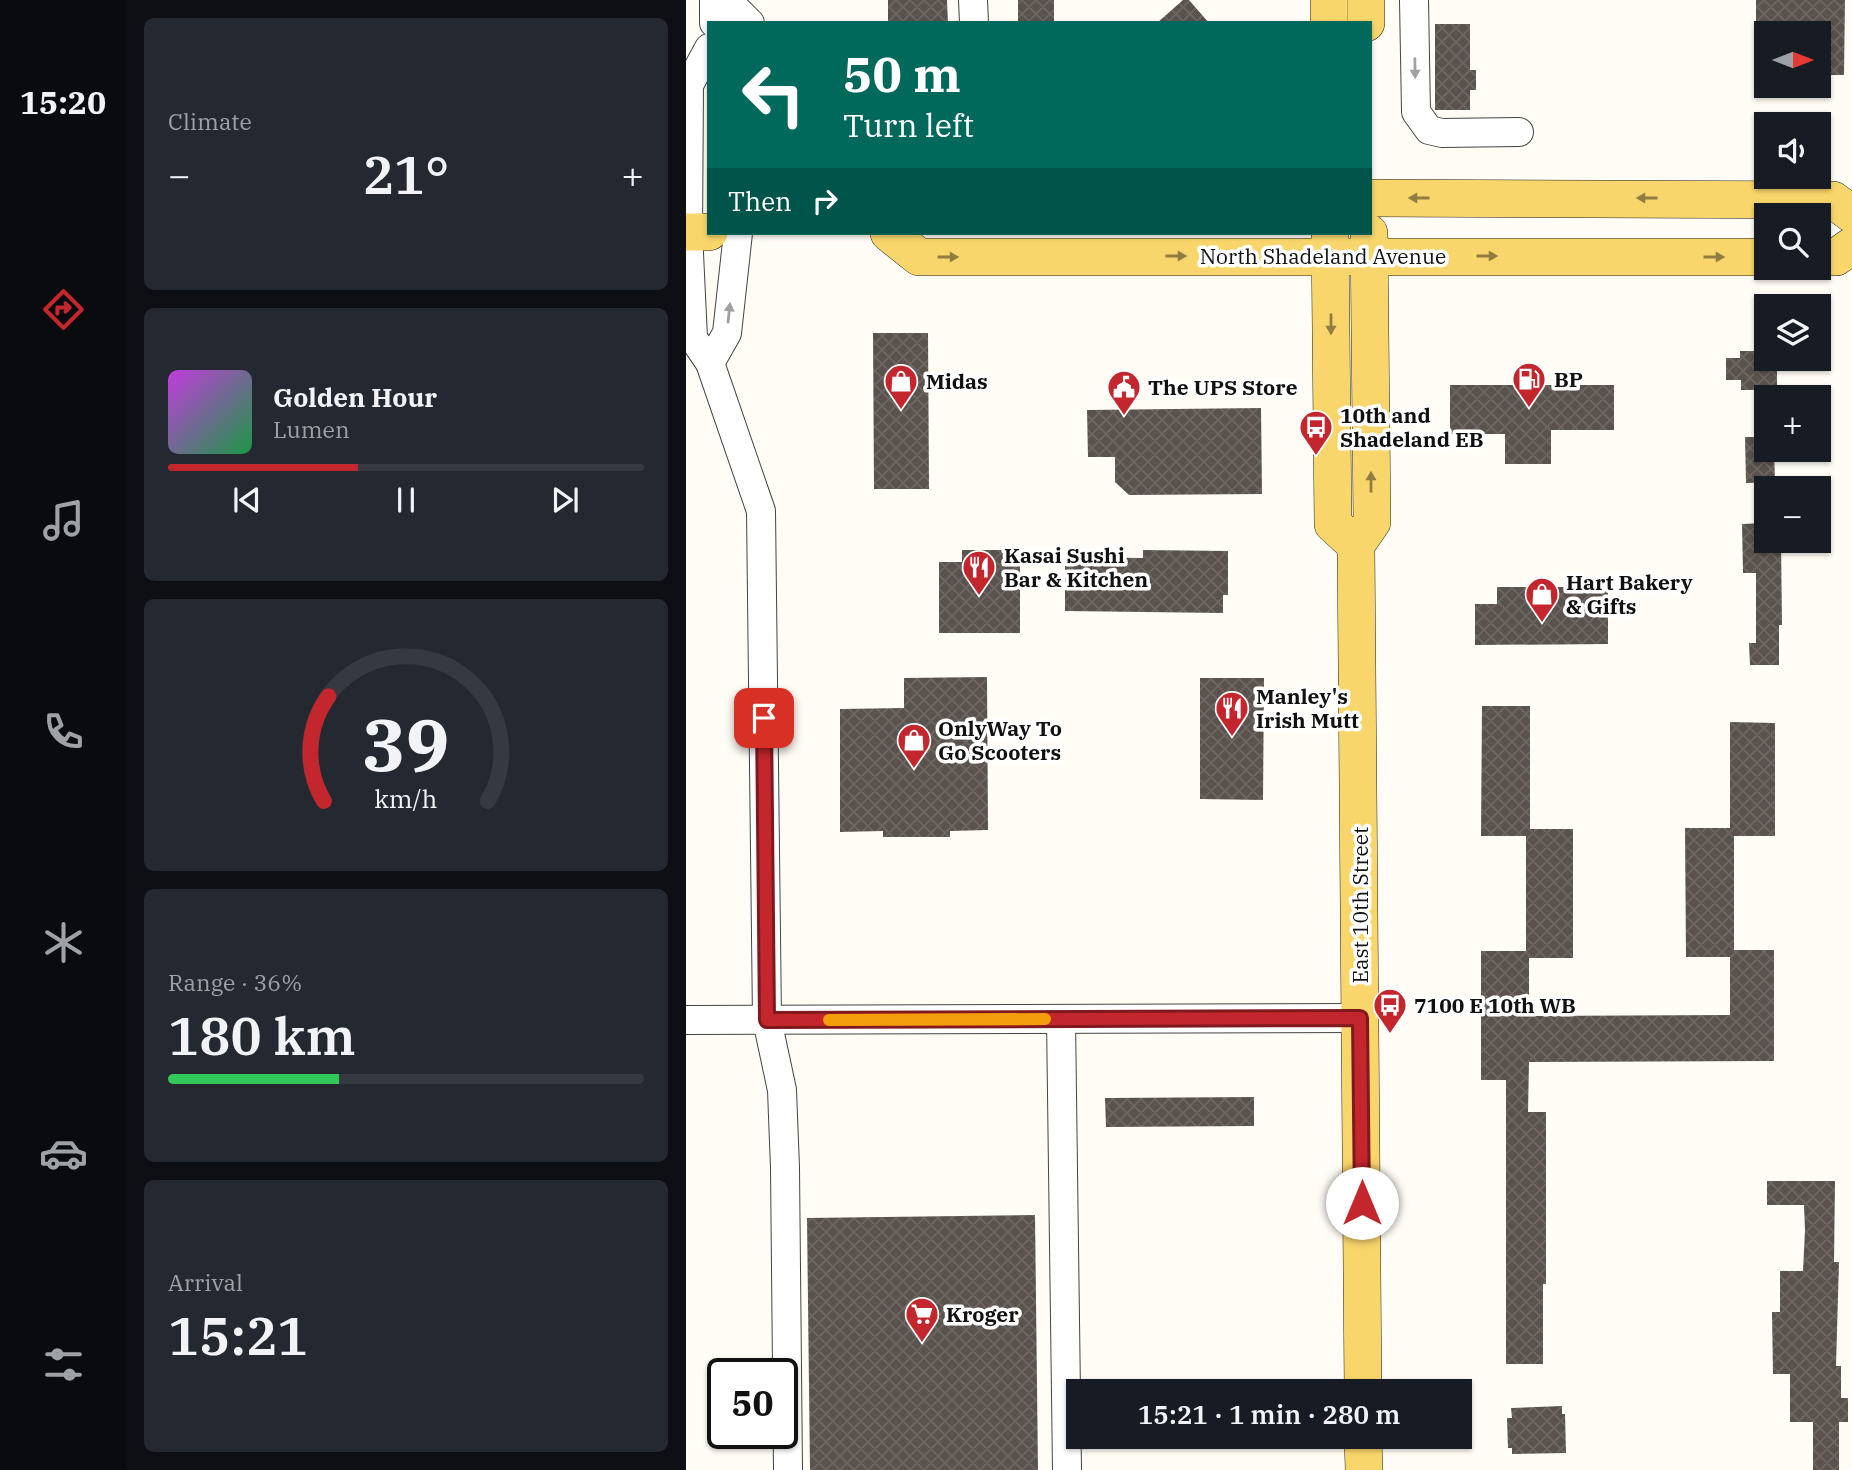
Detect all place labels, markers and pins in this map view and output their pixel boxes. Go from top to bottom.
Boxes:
fuel station icon: BP [1510,360,1548,409]
shop icon: Midas [882,362,920,411]
place label: BP [1554,365,1583,393]
place label: Midas [926,367,988,395]
public building icon: The UPS Store [1105,368,1143,417]
place label: The UPS Store [1148,373,1298,401]
place label: 10th and Shadeland EB [1340,401,1484,453]
bus stop icon: 10th and Shadeland EB [1297,408,1335,457]
place label: Kasai Sushi Bar & Kitchen [1004,541,1148,593]
restaurant icon: Kasai Sushi Bar & Kitchen [960,548,998,597]
place label: Hart Bakery & Gifts [1566,568,1693,620]
shop icon: Hart Bakery & Gifts [1523,575,1561,624]
place label: Manley's Irish Mutt [1256,682,1359,734]
pin [734,688,794,748]
restaurant icon: Manley's Irish Mutt [1213,689,1251,738]
place label: OnlyWay To Go Scooters [938,714,1062,766]
shop icon: OnlyWay To Go Scooters [895,721,933,770]
bus stop icon: 7100 E 10th WB [1371,986,1409,1035]
place label: 7100 E 10th WB [1414,991,1576,1019]
supermarket icon: Kroger [903,1295,941,1344]
place label: Kroger [946,1300,1019,1328]

